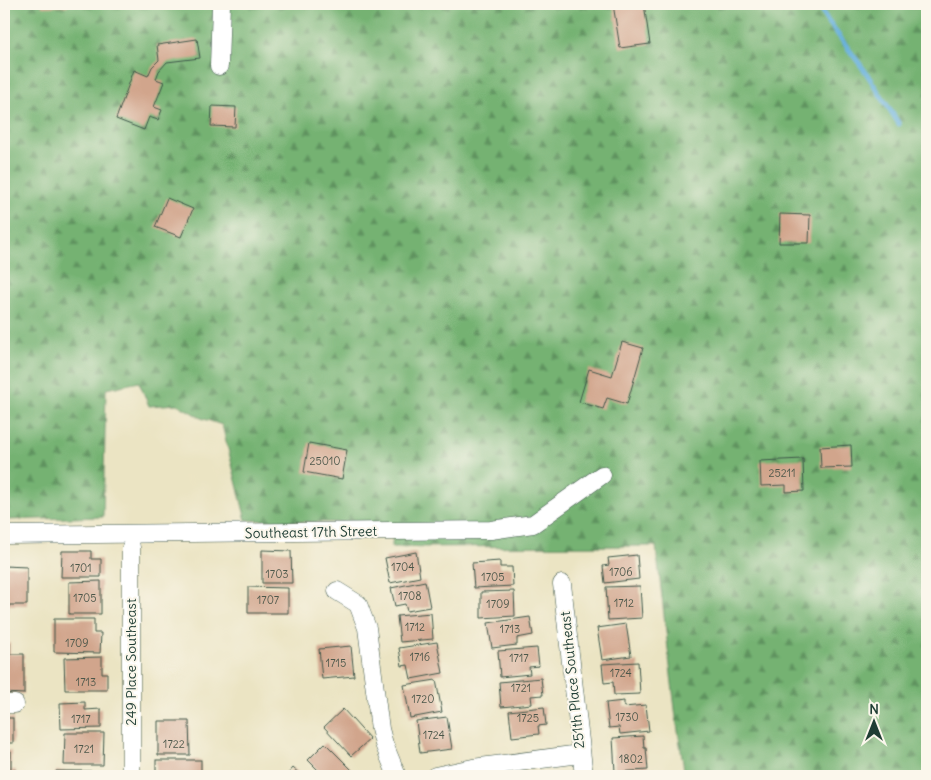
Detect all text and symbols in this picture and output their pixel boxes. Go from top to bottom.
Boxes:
house number: 25010 [309,454,341,468]
house number: 25211 [768,466,796,480]
street label: Southeast 17th Street [245,522,378,542]
house number: 1704 [391,560,415,574]
house number: 1701 [70,561,92,575]
house number: 1706 [609,565,633,579]
house number: 1703 [265,567,289,581]
house number: 1705 [481,570,505,584]
house number: 1708 [398,589,422,603]
house number: 1705 [73,591,97,605]
house number: 1707 [257,593,280,607]
house number: 1712 [614,596,634,610]
house number: 1709 [486,597,510,611]
street label: 249 Place Southeast [122,598,140,726]
street label: 251th Place Southeast [556,610,588,750]
house number: 1712 [405,620,425,634]
house number: 1713 [500,622,520,636]
house number: 1709 [65,636,89,650]
house number: 1716 [410,650,430,664]
house number: 1717 [509,651,529,665]
house number: 1715 [326,656,346,670]
house number: 1724 [610,666,632,680]
house number: 1713 [76,675,96,689]
house number: 1721 [511,681,531,695]
house number: 1720 [411,692,435,706]
north arrow [848,698,898,748]
text: N [869,700,879,718]
house number: 1730 [615,710,639,724]
house number: 1725 [517,711,539,725]
house number: 1717 [71,712,91,726]
house number: 1724 [423,728,445,742]
house number: 1722 [163,737,185,751]
house number: 1721 [74,742,94,756]
house number: 1802 [619,752,643,766]

